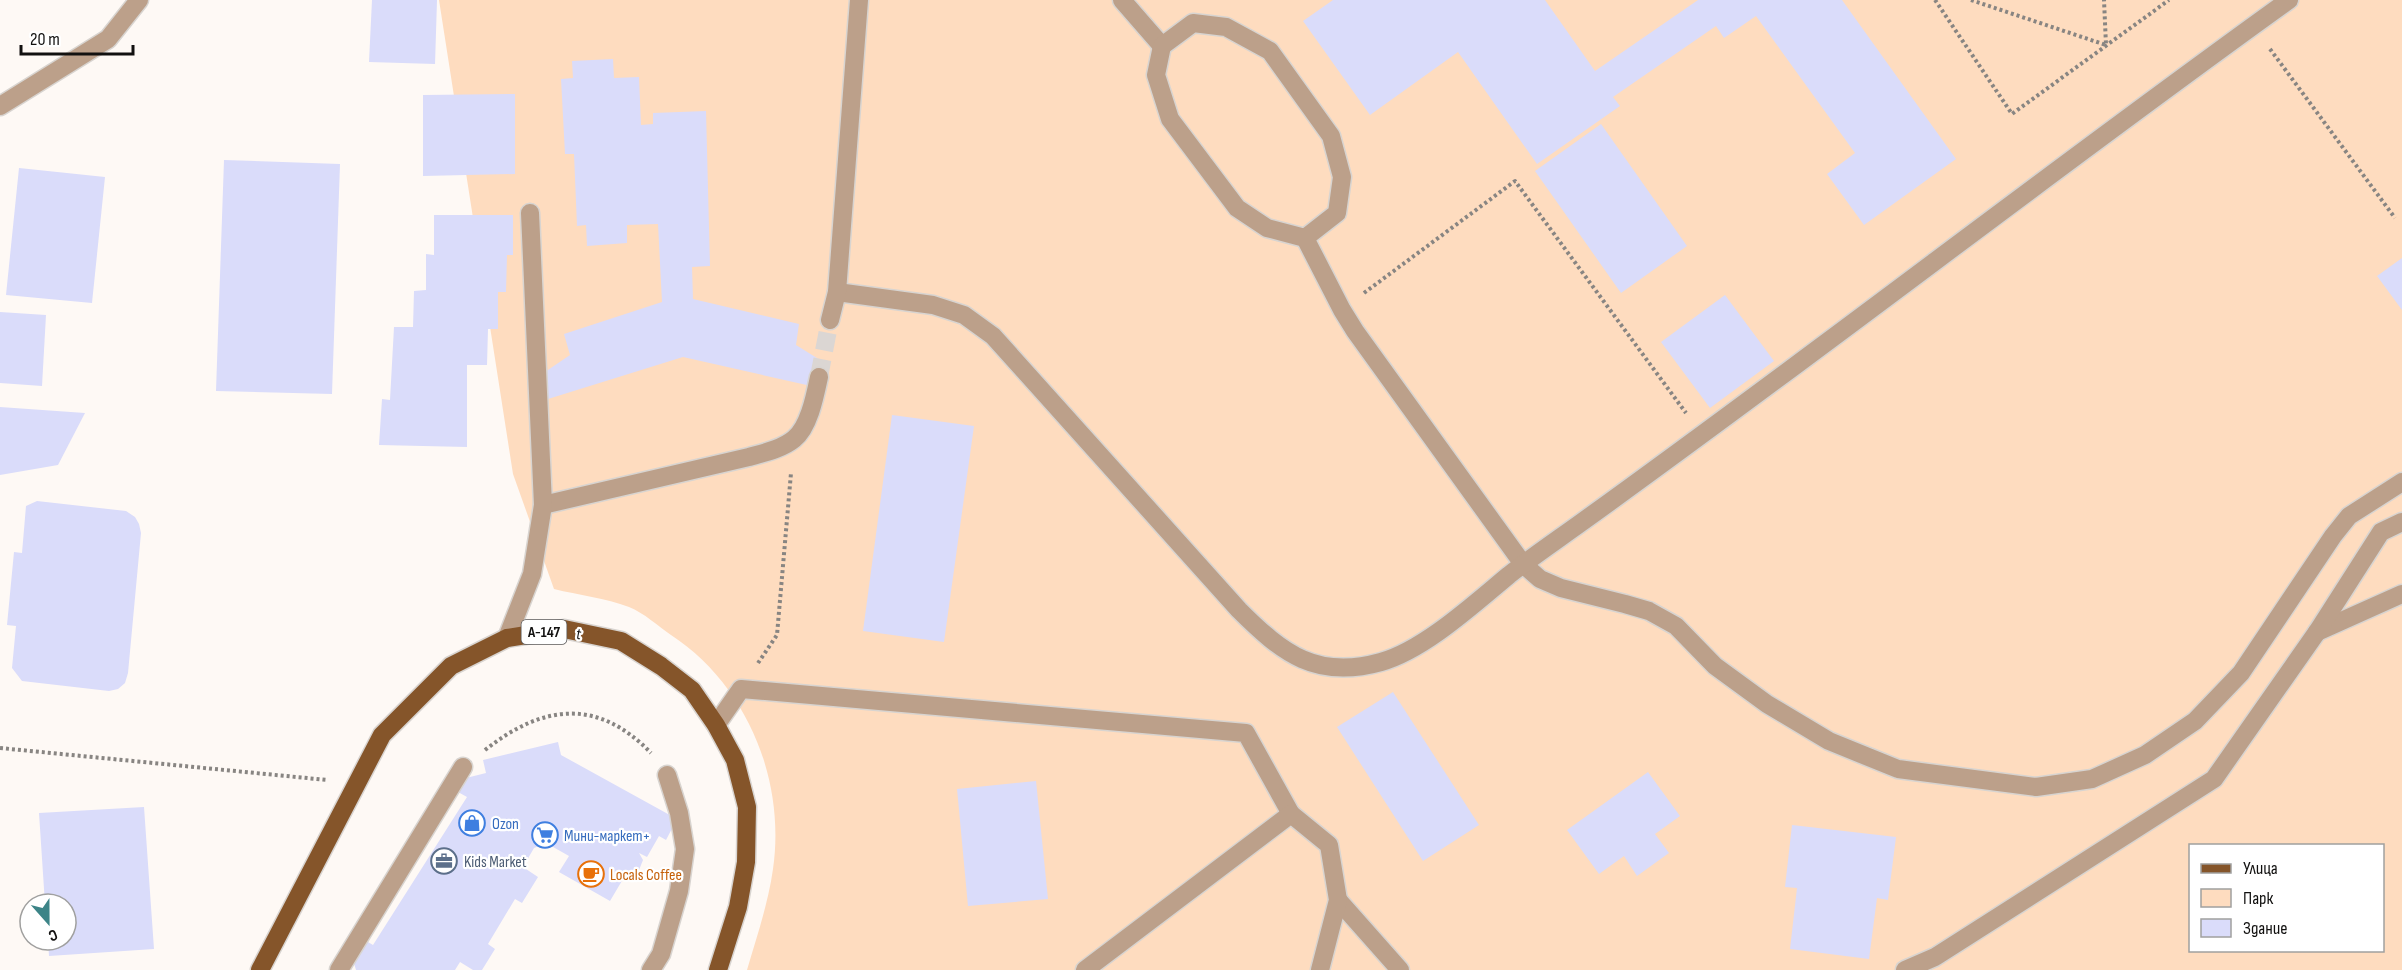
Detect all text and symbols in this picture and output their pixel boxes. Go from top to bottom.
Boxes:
scale bar [21,18,134,56]
text: 20 m [30,29,60,50]
road number: А-147 [522,620,566,644]
street label: t [575,625,583,644]
shop icon: Ozon [457,808,487,838]
place label: Ozon [492,815,519,834]
supermarket icon: Мини-маркет+ [530,820,560,850]
place label: Мини-маркет+ [564,827,650,846]
legend [2189,844,2384,952]
office icon: Kids Market [429,846,459,876]
place label: Kids Market [464,853,527,872]
text: Улица [2243,858,2278,879]
cafe icon: Locals Coffee [576,859,606,889]
place label: Locals Coffee [610,866,682,885]
text: Парк [2243,888,2274,909]
north arrow [18,892,78,952]
text: Здание [2243,918,2288,939]
text: С [46,924,60,945]

